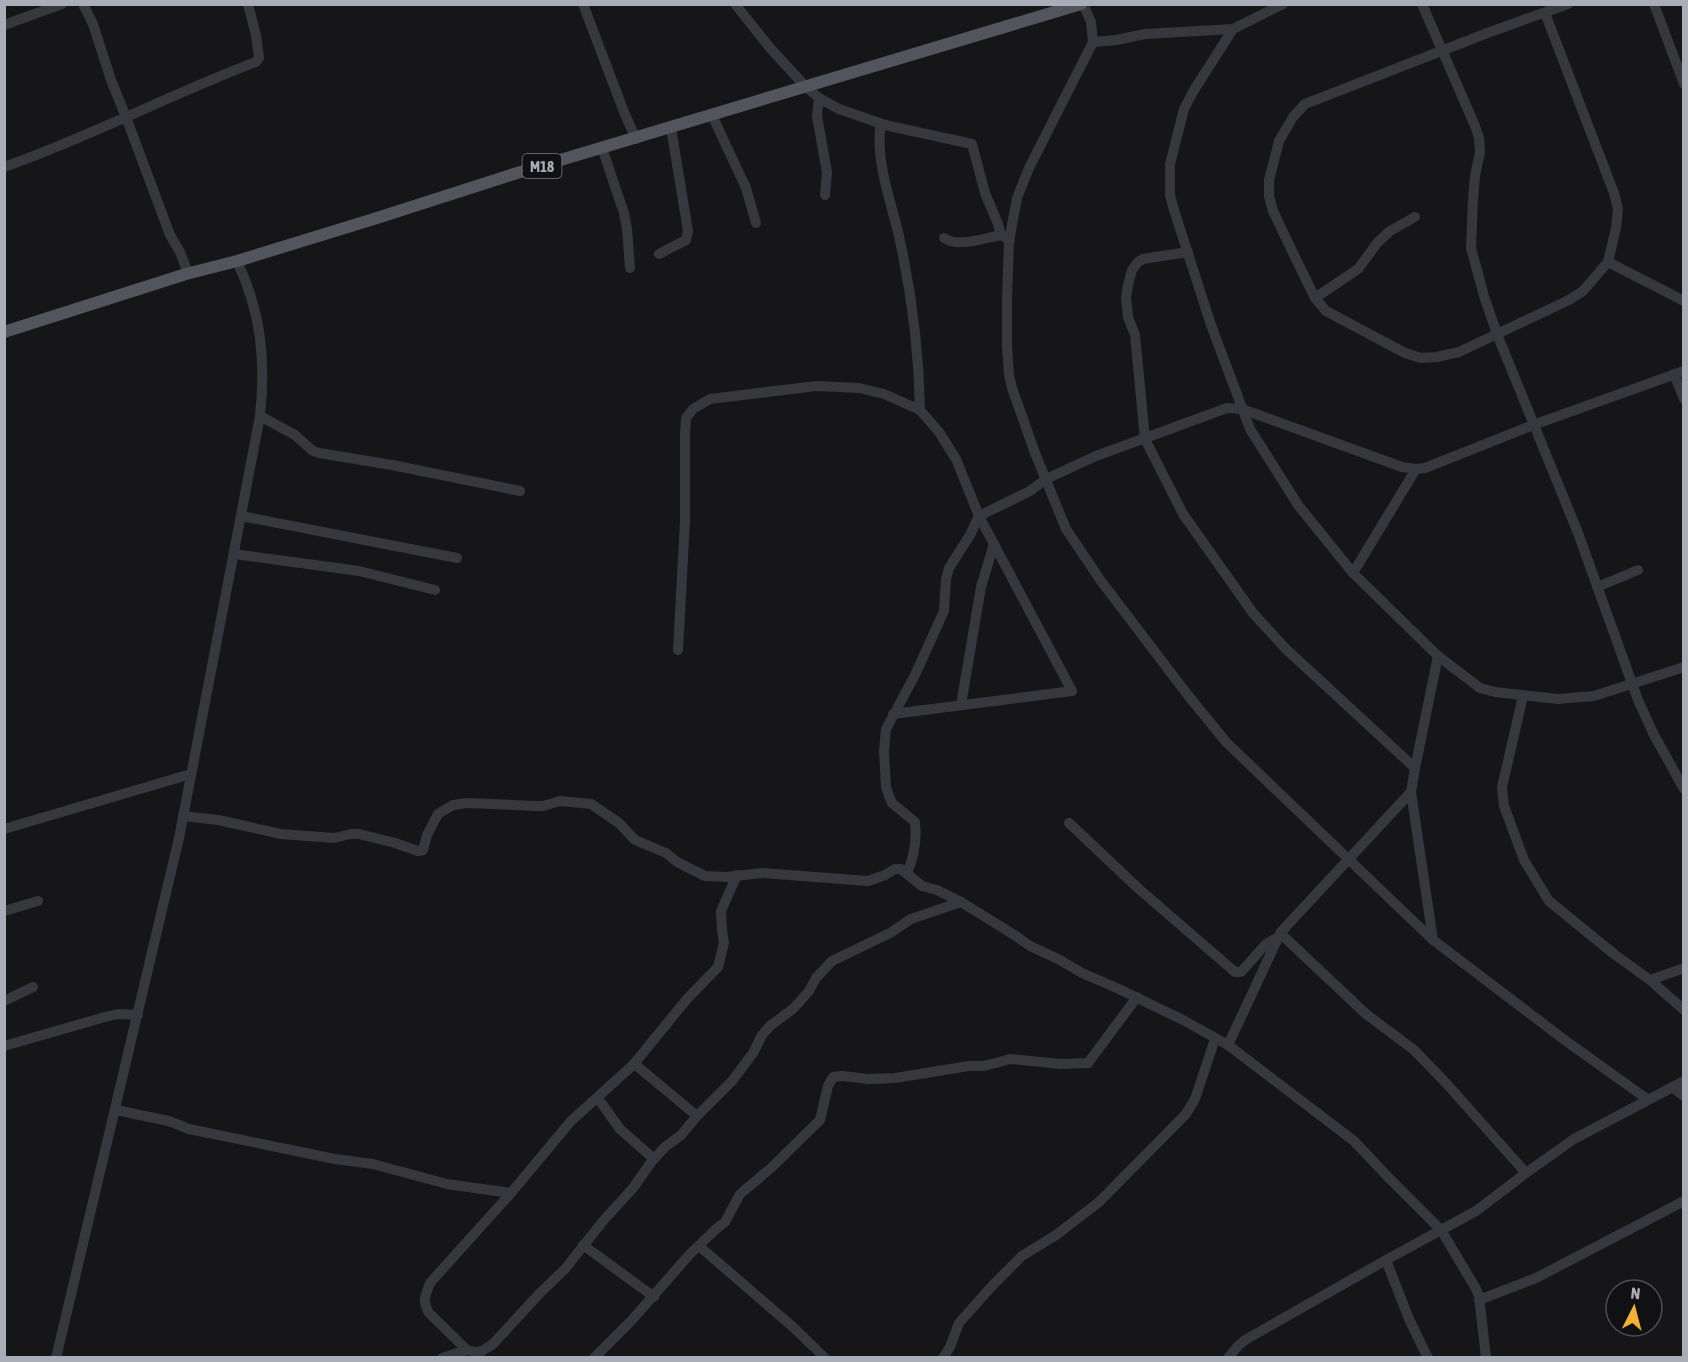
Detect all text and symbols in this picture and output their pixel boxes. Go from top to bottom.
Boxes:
road number: M18 [522,154,562,178]
north arrow [1604,1278,1664,1338]
text: N [1630,1284,1641,1303]

